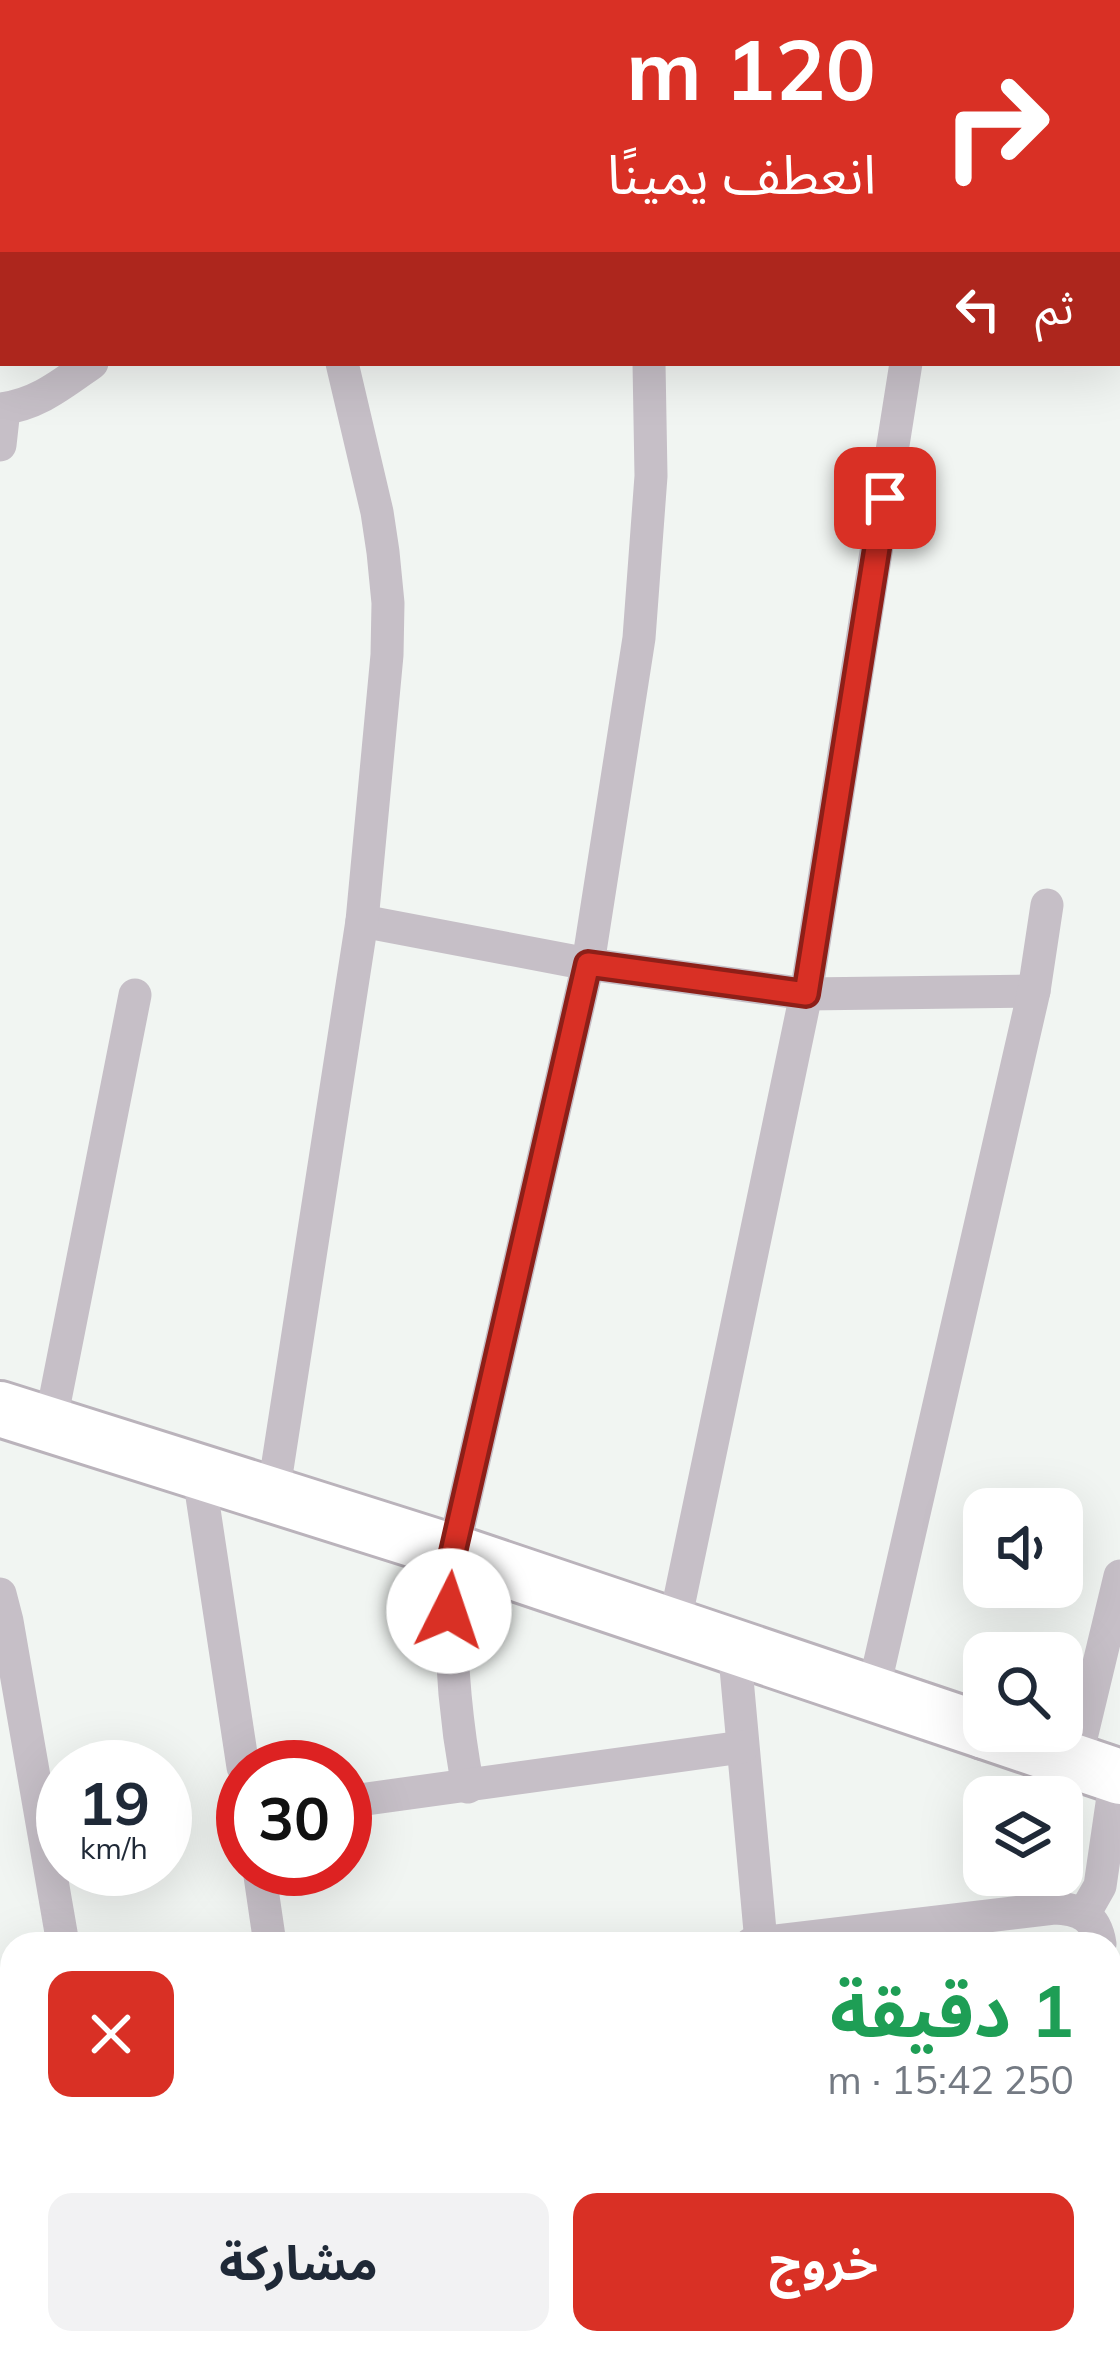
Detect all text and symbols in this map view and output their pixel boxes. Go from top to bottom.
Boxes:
text: 120 m [626,16,876,121]
icon: right [918,48,1074,204]
text: انعطف يمينًا [607,140,876,208]
icon: left [945,276,1011,342]
text: ثم [1035,279,1074,335]
pin [834,447,936,549]
icon: arrive [852,465,918,531]
map controls [963,1488,1083,1896]
button: sound [963,1488,1083,1608]
position arrow [386,1548,512,1674]
button: search [963,1632,1083,1752]
speed limit sign: 30 [216,1740,372,1896]
text: 19 [78,1765,150,1840]
button: layers [963,1776,1083,1896]
text: km/h [80,1829,148,1867]
text: 1 دقيقة [830,1965,1074,2055]
button: close [48,1971,174,2097]
text: 250 m · 15:42 [828,2055,1074,2104]
button: مشاركة [48,2193,549,2331]
button: خروج [573,2193,1074,2331]

